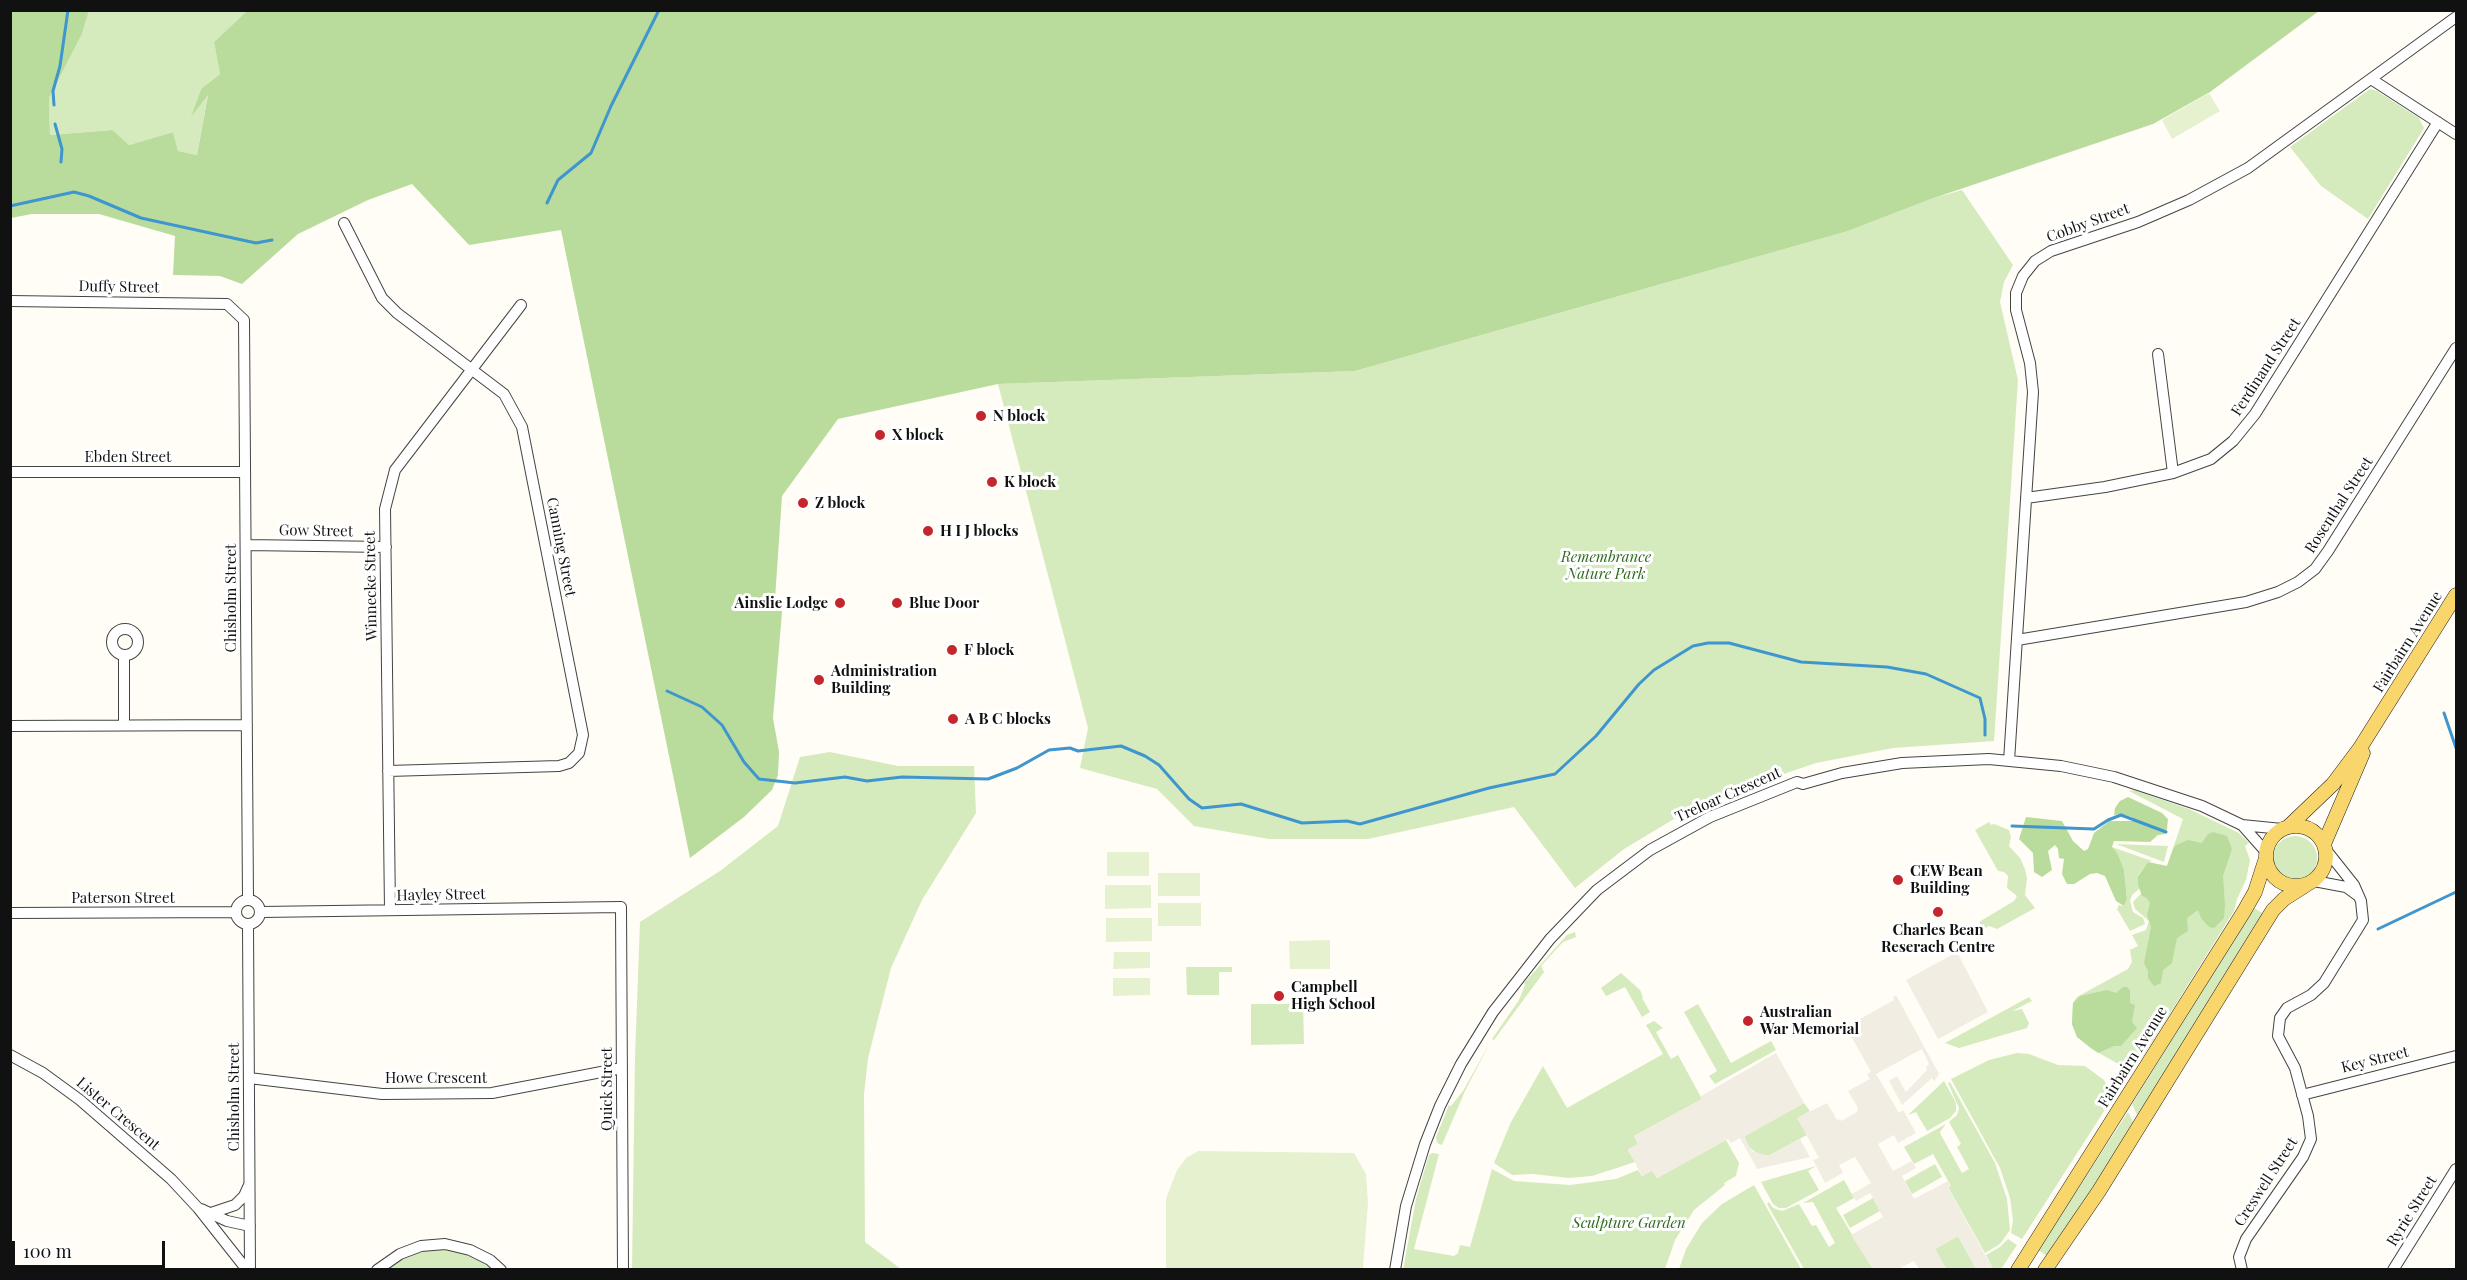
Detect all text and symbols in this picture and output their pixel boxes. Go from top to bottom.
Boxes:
street label: Cobby Street [2044,200,2132,246]
street label: Duffy Street [78,277,160,297]
street label: Ferdinand Street [2228,315,2304,419]
place label: N block [993,407,1045,425]
marker: N block [974,409,988,423]
place label: X block [892,426,944,444]
marker: X block [873,428,887,442]
street label: Ebden Street [85,448,171,466]
street label: Rosenthal Street [2301,454,2377,556]
place label: K block [1004,473,1056,491]
marker: K block [985,475,999,489]
place label: Z block [815,494,865,512]
street label: Canning Street [543,496,579,598]
marker: Z block [796,496,810,510]
street label: Gow Street [279,521,353,541]
place label: H I J blocks [940,522,1018,540]
marker: H I J blocks [921,524,935,538]
street label: Winnecke Street [361,531,381,641]
street label: Chisholm Street [222,544,240,652]
park label: Remembrance Nature Park [1561,548,1651,583]
street label: Fairbairn Avenue [2370,588,2446,696]
place label: Ainslie Lodge [734,594,828,612]
place label: Blue Door [909,594,979,612]
marker: Ainslie Lodge [833,596,847,610]
marker: Blue Door [890,596,904,610]
place label: F block [964,641,1014,659]
marker: F block [945,643,959,657]
place label: Administration Building [831,662,937,697]
marker: Administration Building [812,673,826,687]
place label: A B C blocks [965,710,1051,728]
marker: A B C blocks [946,712,960,726]
street label: Treloar Crescent [1672,764,1784,826]
place label: CEW Bean Building [1910,862,1983,897]
marker: CEW Bean Building [1891,873,1905,887]
street label: Hayley Street [396,885,486,905]
street label: Paterson Street [71,889,175,907]
marker: Charles Bean Reserach Centre [1931,905,1945,919]
place label: Charles Bean Reserach Centre [1881,921,1995,956]
place label: Campbell High School [1291,978,1375,1013]
marker: Campbell High School [1272,989,1286,1003]
place label: Australian War Memorial [1760,1003,1859,1038]
street label: Fairbairn Avenue [2095,1003,2171,1111]
marker: Australian War Memorial [1741,1014,1755,1028]
street label: Chisholm Street [225,1043,243,1151]
street label: Key Street [2339,1043,2411,1077]
street label: Quick Street [598,1047,616,1131]
street label: Howe Crescent [385,1069,487,1087]
street label: Lister Crescent [73,1074,163,1154]
street label: Creswell Street [2231,1134,2301,1230]
street label: Ryrie Street [2383,1172,2441,1250]
park label: Sculpture Garden [1572,1214,1686,1232]
scale bar [15,1229,168,1267]
text: 100 m [23,1239,72,1263]

